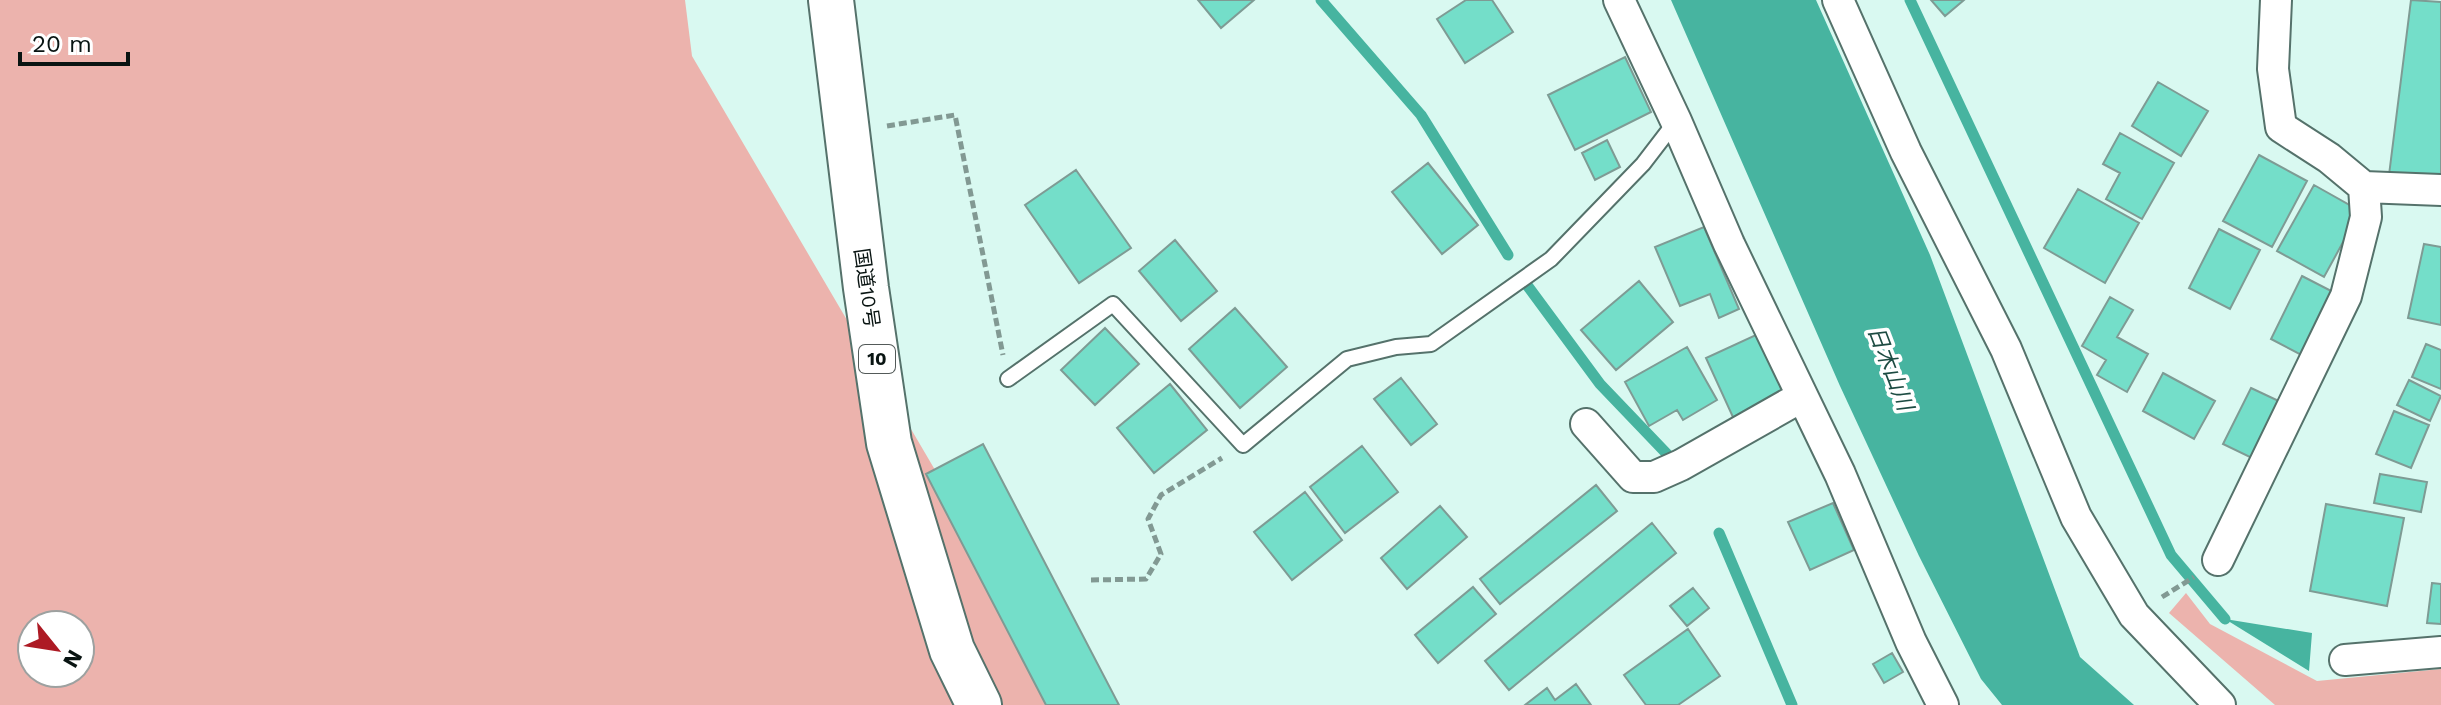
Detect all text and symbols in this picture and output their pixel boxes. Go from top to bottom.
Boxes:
scale bar [20,16,128,66]
text: 20 m [32,30,92,58]
street label: 国道10号 [850,247,884,329]
water label: 日木山川 [1863,323,1919,416]
road number: 10 [859,345,895,373]
north arrow [16,609,96,689]
text: N [58,645,88,672]

